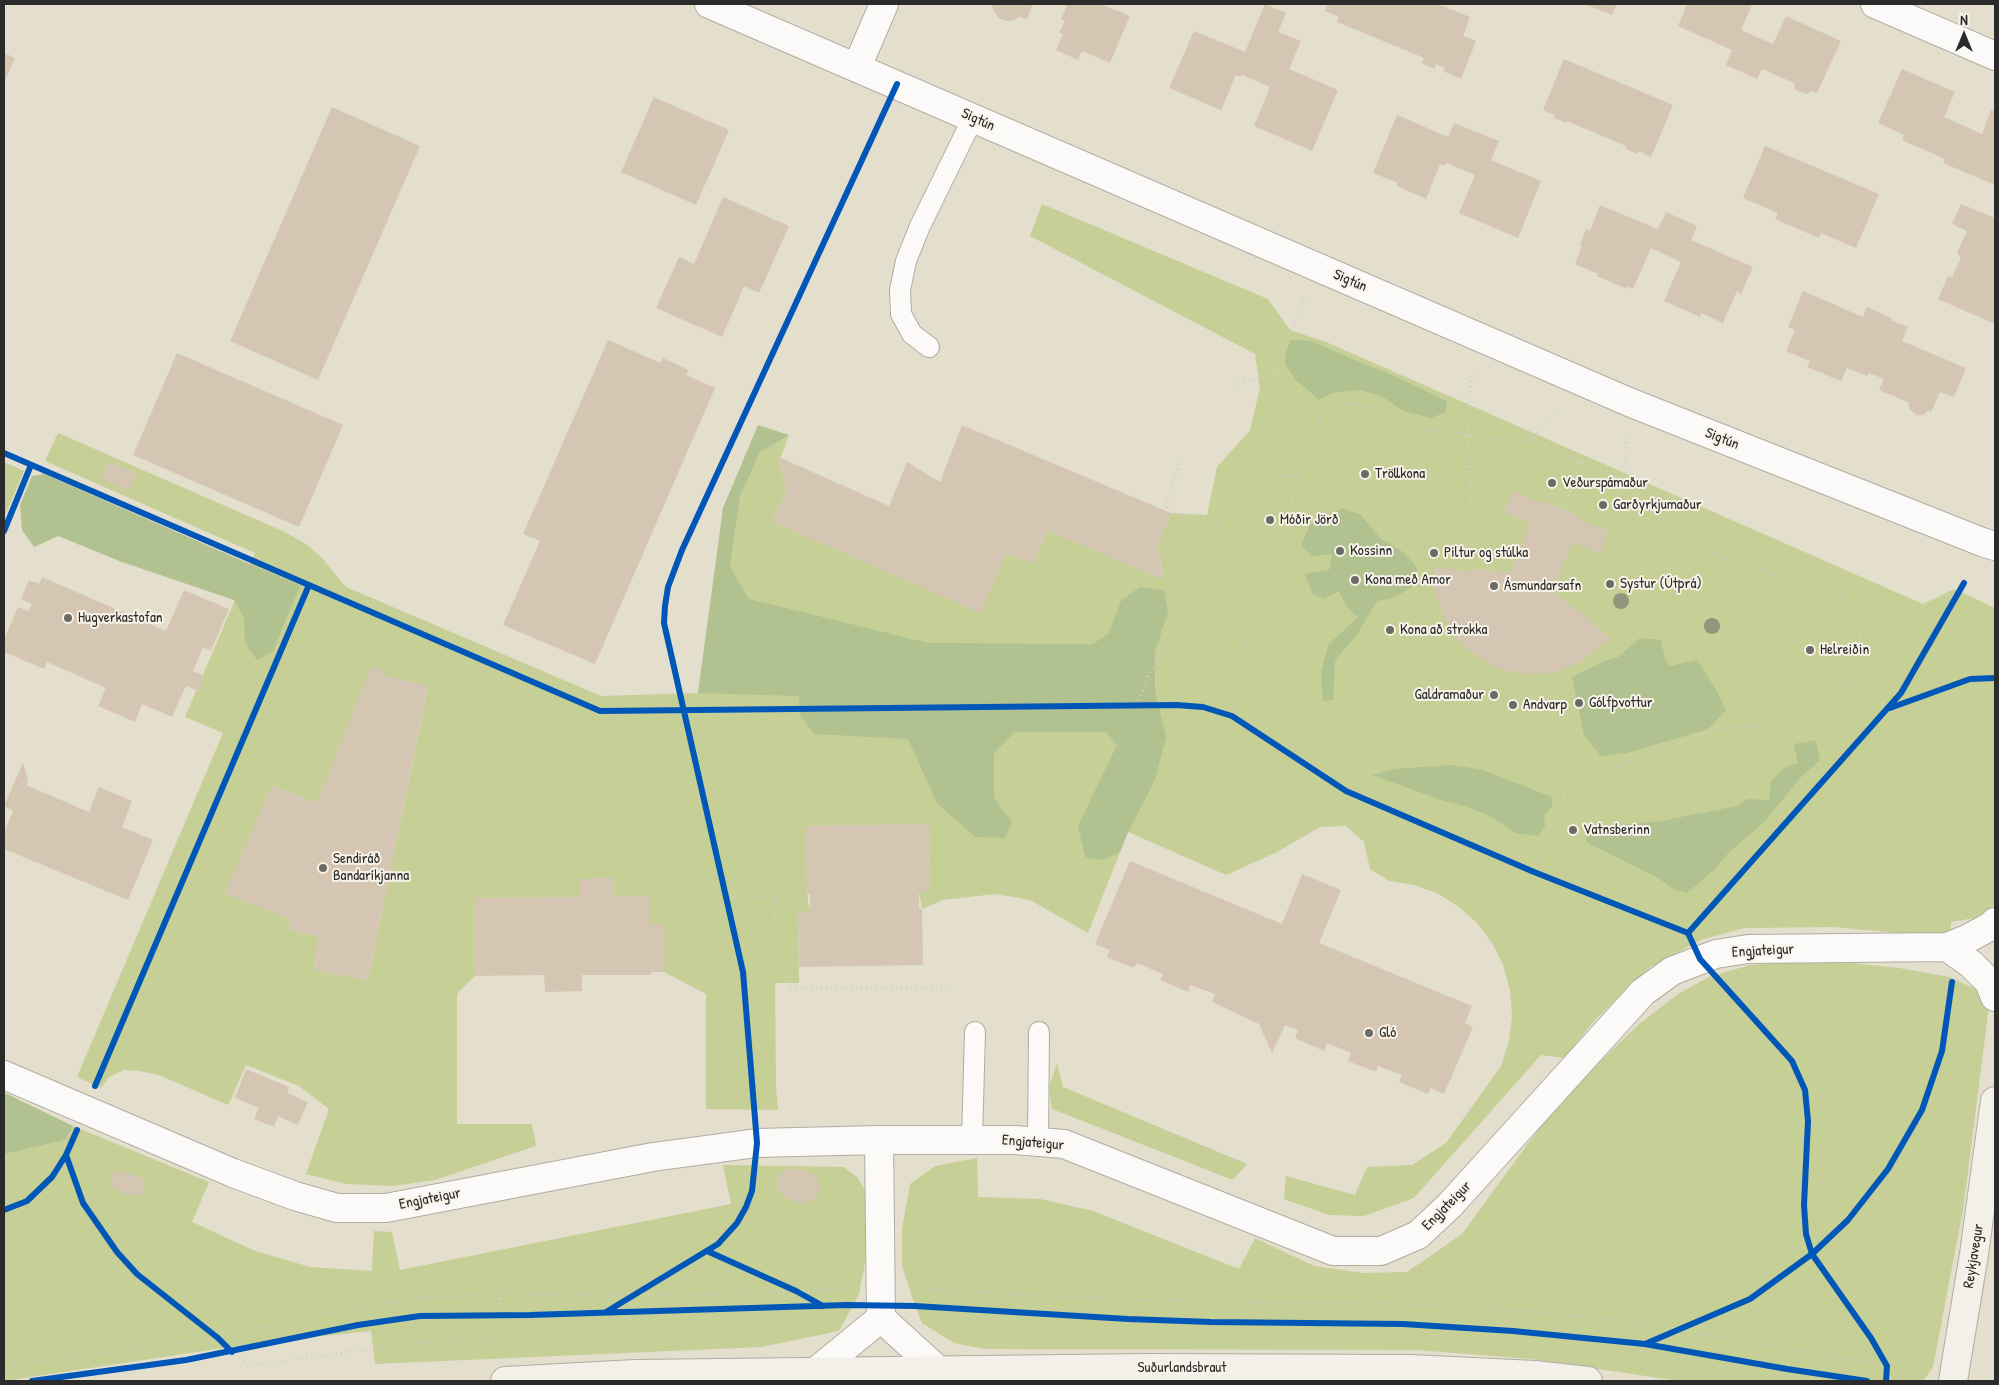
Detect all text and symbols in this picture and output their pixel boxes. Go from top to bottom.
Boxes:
north arrow [1939,10,1989,60]
text: N [1960,10,1968,29]
street label: Sigtún [958,105,998,135]
street label: Sigtún [1330,266,1370,296]
street label: Sigtún [1702,424,1742,454]
place label: Tröllkona [1375,465,1425,483]
marker: Tröllkona [1359,468,1371,480]
place label: Veðurspámaður [1562,474,1648,492]
marker: Veðurspámaður [1546,477,1558,489]
place label: Garðyrkjumaður [1613,496,1701,514]
marker: Garðyrkjumaður [1597,499,1609,511]
place label: Móðir Jörð [1280,511,1339,529]
marker: Móðir Jörð [1264,514,1276,526]
place label: Kossinn [1350,542,1392,560]
place label: Piltur og stúlka [1444,544,1528,562]
marker: Kossinn [1334,545,1346,557]
marker: Piltur og stúlka [1428,547,1440,559]
place label: Kona með Amor [1365,571,1451,589]
marker: Kona með Amor [1349,574,1361,586]
place label: Systur (Útþrá) [1620,575,1702,593]
place label: Ásmundarsafn [1504,577,1581,595]
marker: Systur (Útþrá) [1604,578,1616,590]
marker: Ásmundarsafn [1488,580,1500,592]
place label: Hugverkastofan [78,609,163,627]
marker: Hugverkastofan [62,612,74,624]
place label: Kona að strokka [1400,621,1487,639]
marker: Kona að strokka [1384,624,1396,636]
place label: Helreiðin [1820,641,1869,659]
marker: Helreiðin [1804,644,1816,656]
place label: Galdramaður [1415,686,1484,704]
marker: Galdramaður [1488,689,1500,701]
place label: Gólfþvottur [1589,694,1653,712]
place label: Andvarp [1523,696,1567,714]
marker: Gólfþvottur [1573,697,1585,709]
marker: Andvarp [1507,699,1519,711]
place label: Vatnsberinn [1583,821,1650,839]
marker: Vatnsberinn [1567,824,1579,836]
place label: Sendiráð Bandaríkjanna [333,850,409,885]
marker: Sendiráð Bandaríkjanna [317,862,329,874]
street label: Engjateigur [1731,940,1795,962]
place label: Gló [1379,1024,1396,1042]
marker: Gló [1363,1027,1375,1039]
street label: Engjateigur [1001,1131,1065,1155]
street label: Engjateigur [1419,1178,1475,1234]
street label: Engjateigur [398,1184,462,1214]
street label: Reykjavegur [1960,1222,1988,1290]
street label: Suðurlandsbraut [1138,1359,1226,1377]

